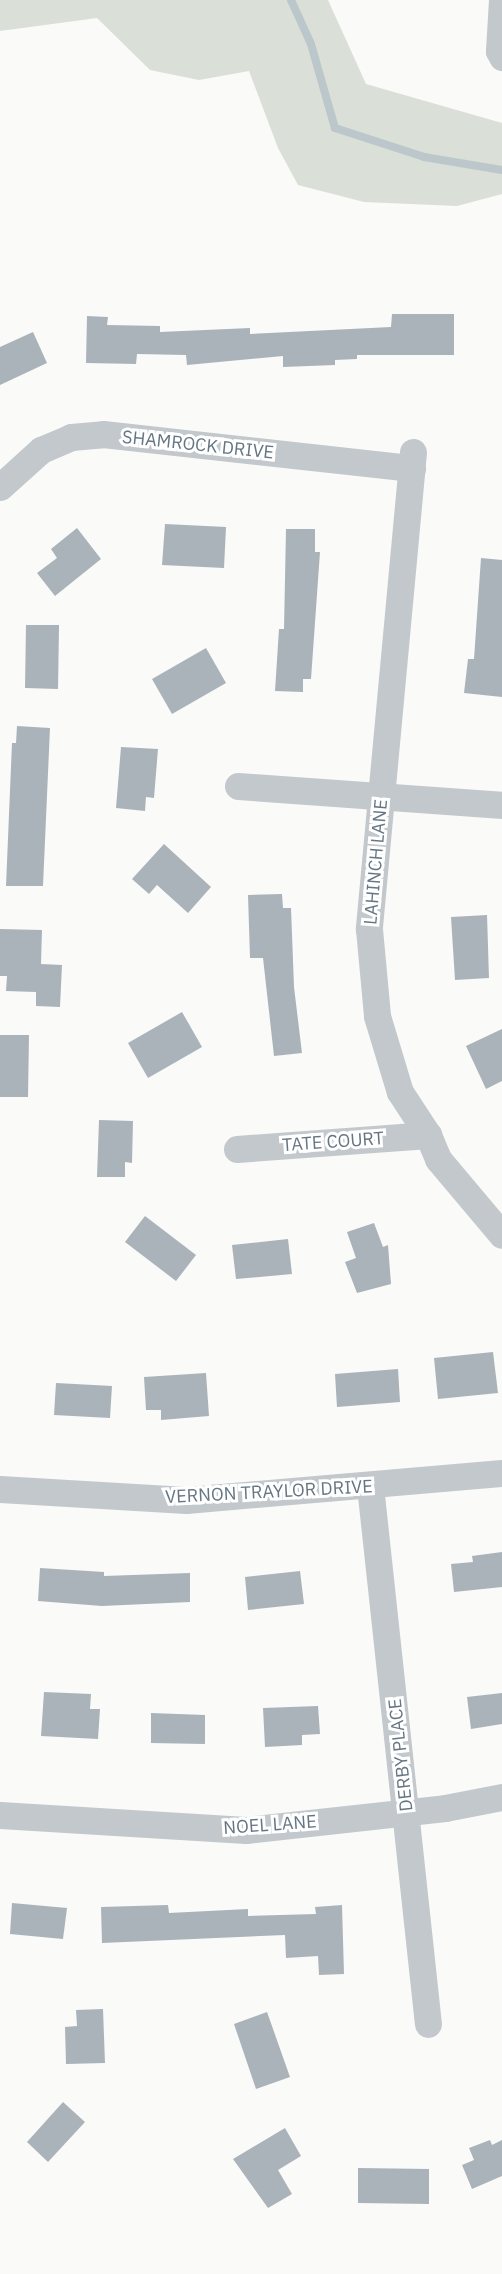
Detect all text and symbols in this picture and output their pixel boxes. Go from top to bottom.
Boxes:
street label: SHAMROCK DRIVE [121,426,275,464]
street label: LAHINCH LANE [360,798,392,926]
street label: TATE COURT [281,1128,385,1156]
street label: VERNON TRAYLOR DRIVE [165,1476,373,1508]
street label: DERBY PLACE [384,1697,418,1813]
street label: NOEL LANE [223,1811,317,1839]

